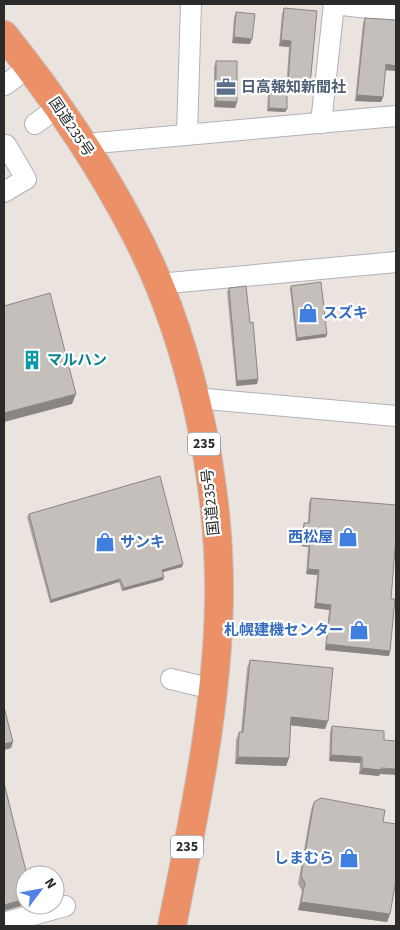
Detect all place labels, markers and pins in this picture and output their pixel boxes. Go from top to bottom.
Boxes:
office icon: 日高報知新聞社 [215,76,237,98]
place label: 日高報知新聞社 [241,77,346,98]
shop icon: スズキ [297,302,319,324]
place label: スズキ [323,303,368,324]
building icon: マルハン [21,349,43,371]
place label: マルハン [47,350,107,371]
shop icon: 西松屋 [337,526,359,548]
place label: 西松屋 [288,527,333,548]
shop icon: サンキ [94,531,116,553]
place label: サンキ [120,532,165,553]
shop icon: 札幌建機センター [348,619,370,641]
place label: 札幌建機センター [224,620,344,641]
shop icon: しまむら [338,847,360,869]
place label: しまむら [274,848,334,869]

